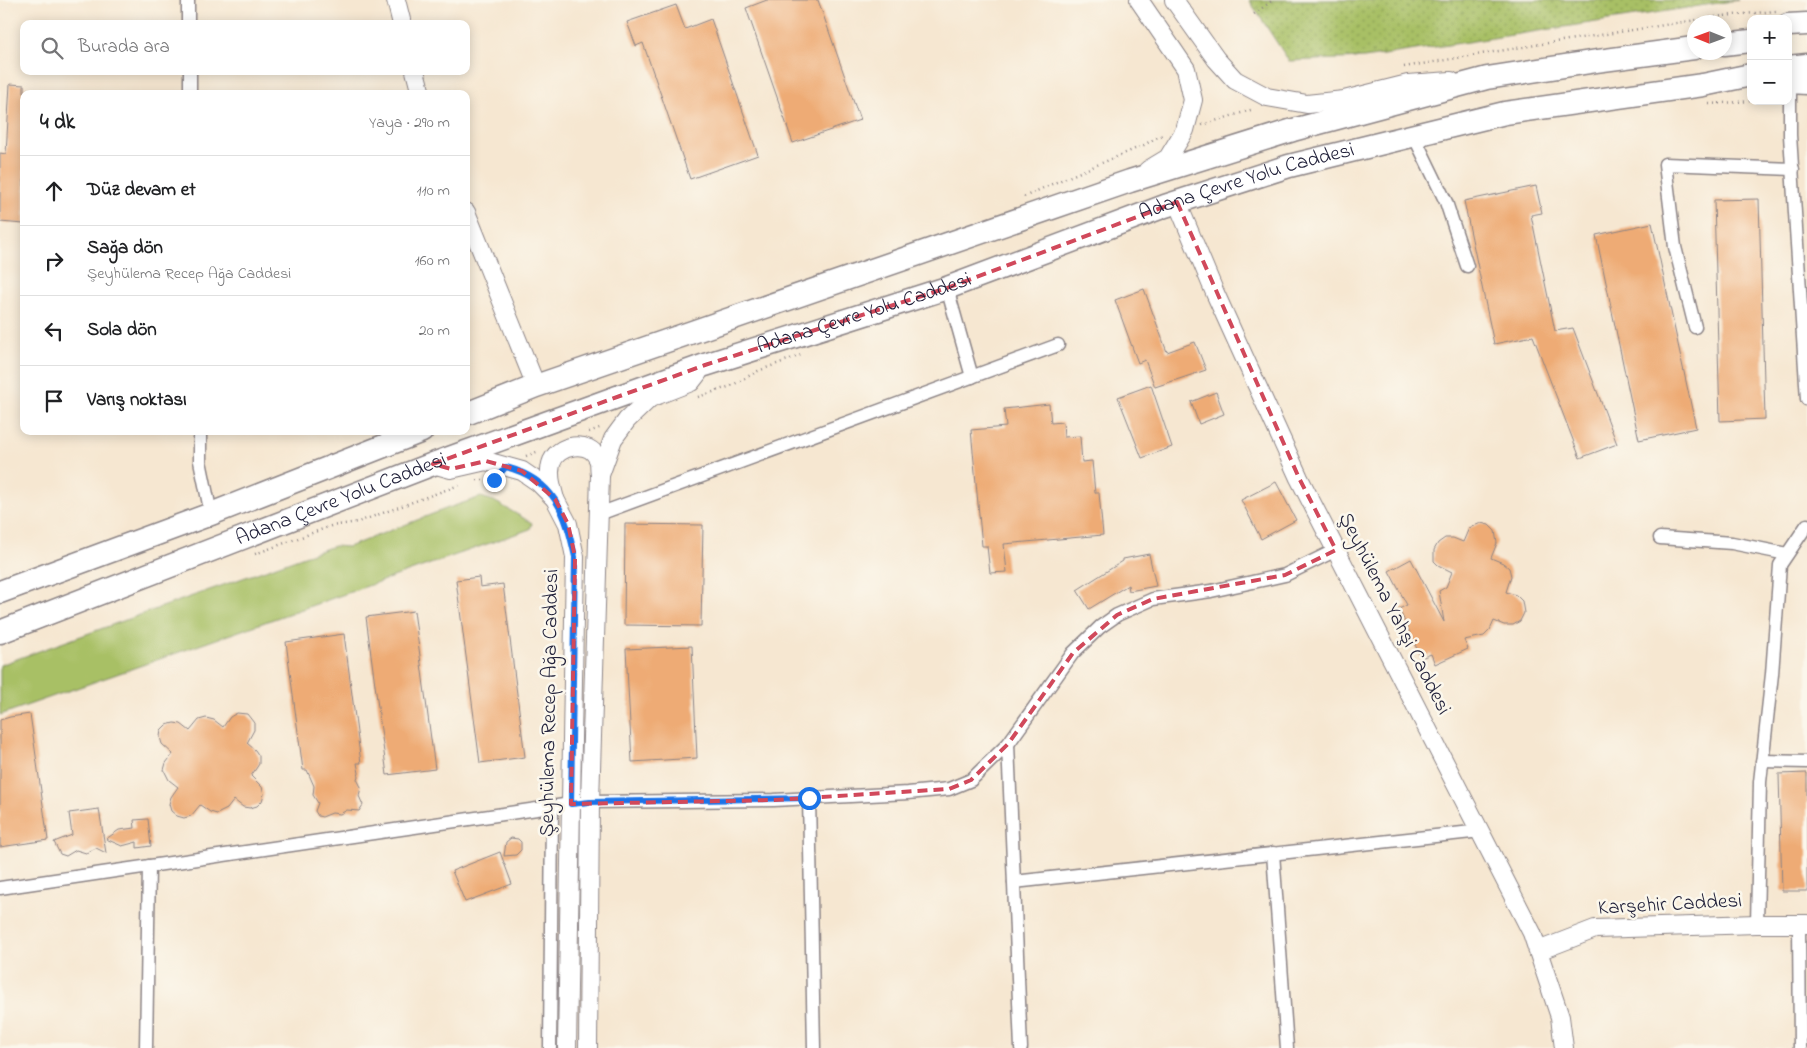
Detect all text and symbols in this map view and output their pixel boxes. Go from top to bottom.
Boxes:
north arrow [1687,15,1732,60]
map controls [1747,15,1792,105]
button: + [1747,15,1792,60]
search box [20,20,470,75]
icon: search [38,34,66,62]
text: Burada ara [78,34,170,61]
button: − [1747,60,1792,105]
text: 4 dk [40,108,75,138]
text: Yaya · 290 m [369,111,450,135]
street label: Adana Çevre Yolu Caddesi [1135,136,1357,229]
icon: ahead [40,177,68,205]
text: Düz devam et [87,177,196,204]
text: 110 m [416,179,450,203]
text: Sağa dön [87,235,163,262]
icon: right [40,247,68,275]
text: 160 m [415,249,450,273]
text: Şeyhülema Recep Ağa Caddesi [87,262,291,286]
street label: Adana Çevre Yolu Caddesi [753,265,976,363]
icon: left [40,317,68,345]
text: Sola dön [87,317,157,344]
text: 20 m [419,319,450,343]
icon: arrive [40,387,68,415]
text: Varış noktası [87,387,187,414]
street label: Adana Çevre Yolu Caddesi [231,445,451,554]
route end [483,469,506,492]
street label: Şeyhülema Yahşi Caddesi [1328,508,1458,721]
street label: Şeyhülema Recep Ağa Caddesi [533,569,569,837]
route start [798,787,821,810]
street label: Karşehir Caddesi [1597,886,1743,924]

